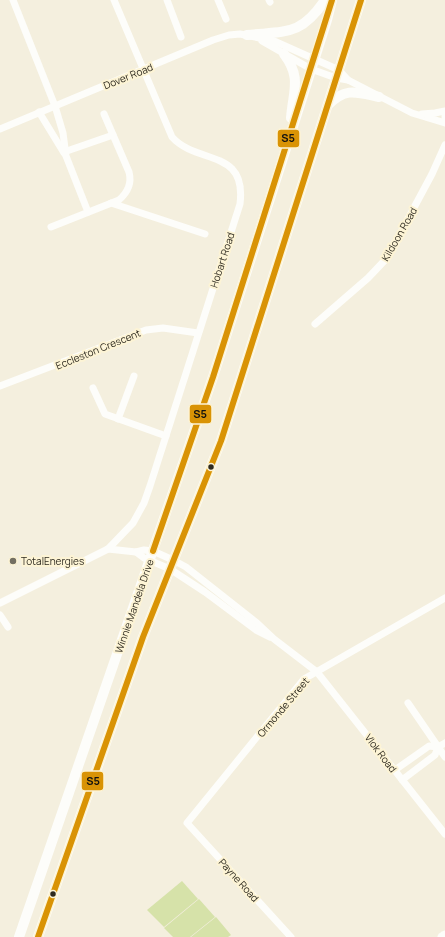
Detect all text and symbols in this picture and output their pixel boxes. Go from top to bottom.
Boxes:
street label: Dover Road [101,60,155,92]
line badge: S5 [277,129,300,148]
text: S5 [281,130,295,145]
street label: Kildoon Road [378,204,420,263]
street label: Hobart Road [206,230,238,290]
street label: Eccleston Crescent [53,326,143,372]
line badge: S5 [189,404,212,424]
text: S5 [193,406,207,421]
unlabelled marker [206,462,216,472]
place label: TotalEnergies [21,554,84,568]
marker: TotalEnergies [8,556,18,566]
street label: Winnie Mandela Drive [111,557,157,655]
street label: Ormonde Street [254,674,312,740]
street label: Vlok Road [362,731,400,775]
line badge: S5 [81,771,104,791]
text: S5 [86,773,100,788]
street label: Payne Road [216,855,262,905]
unlabelled marker [48,889,58,899]

